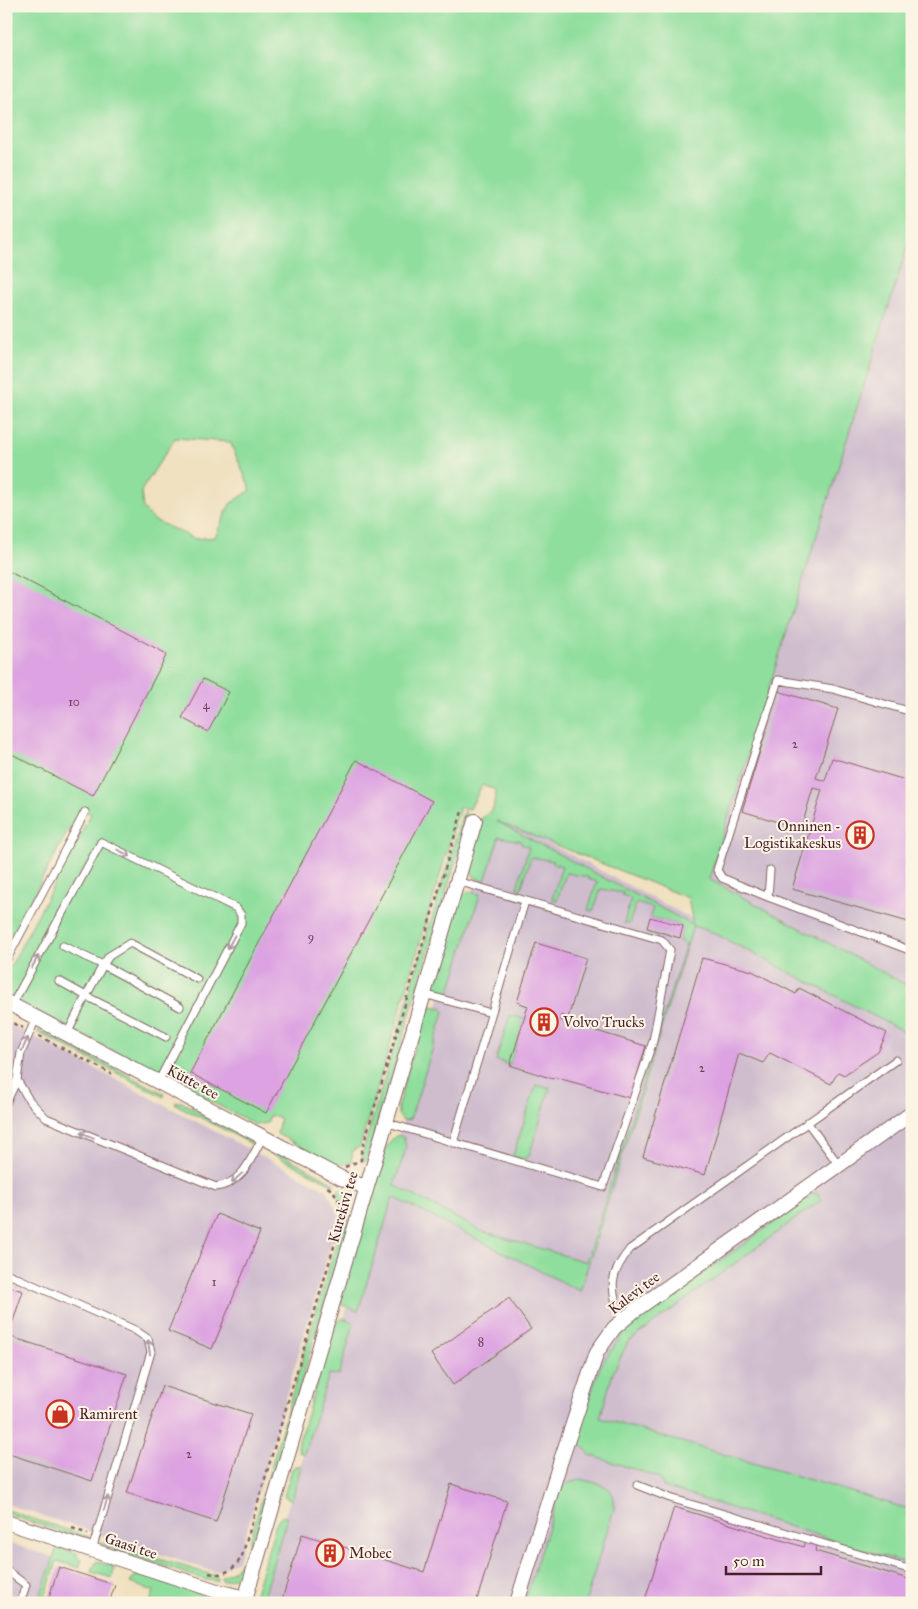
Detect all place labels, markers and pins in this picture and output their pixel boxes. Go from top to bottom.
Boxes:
place label: Onninen - Logistikakeskus [744,817,841,852]
building icon: Onninen - Logistikakeskus [845,820,875,850]
building icon: Volvo Trucks [529,1007,559,1037]
place label: Volvo Trucks [562,1013,644,1031]
shop icon: Ramirent [45,1399,75,1429]
place label: Ramirent [79,1405,138,1423]
building icon: Mobec [315,1538,345,1568]
place label: Mobec [349,1544,392,1562]

